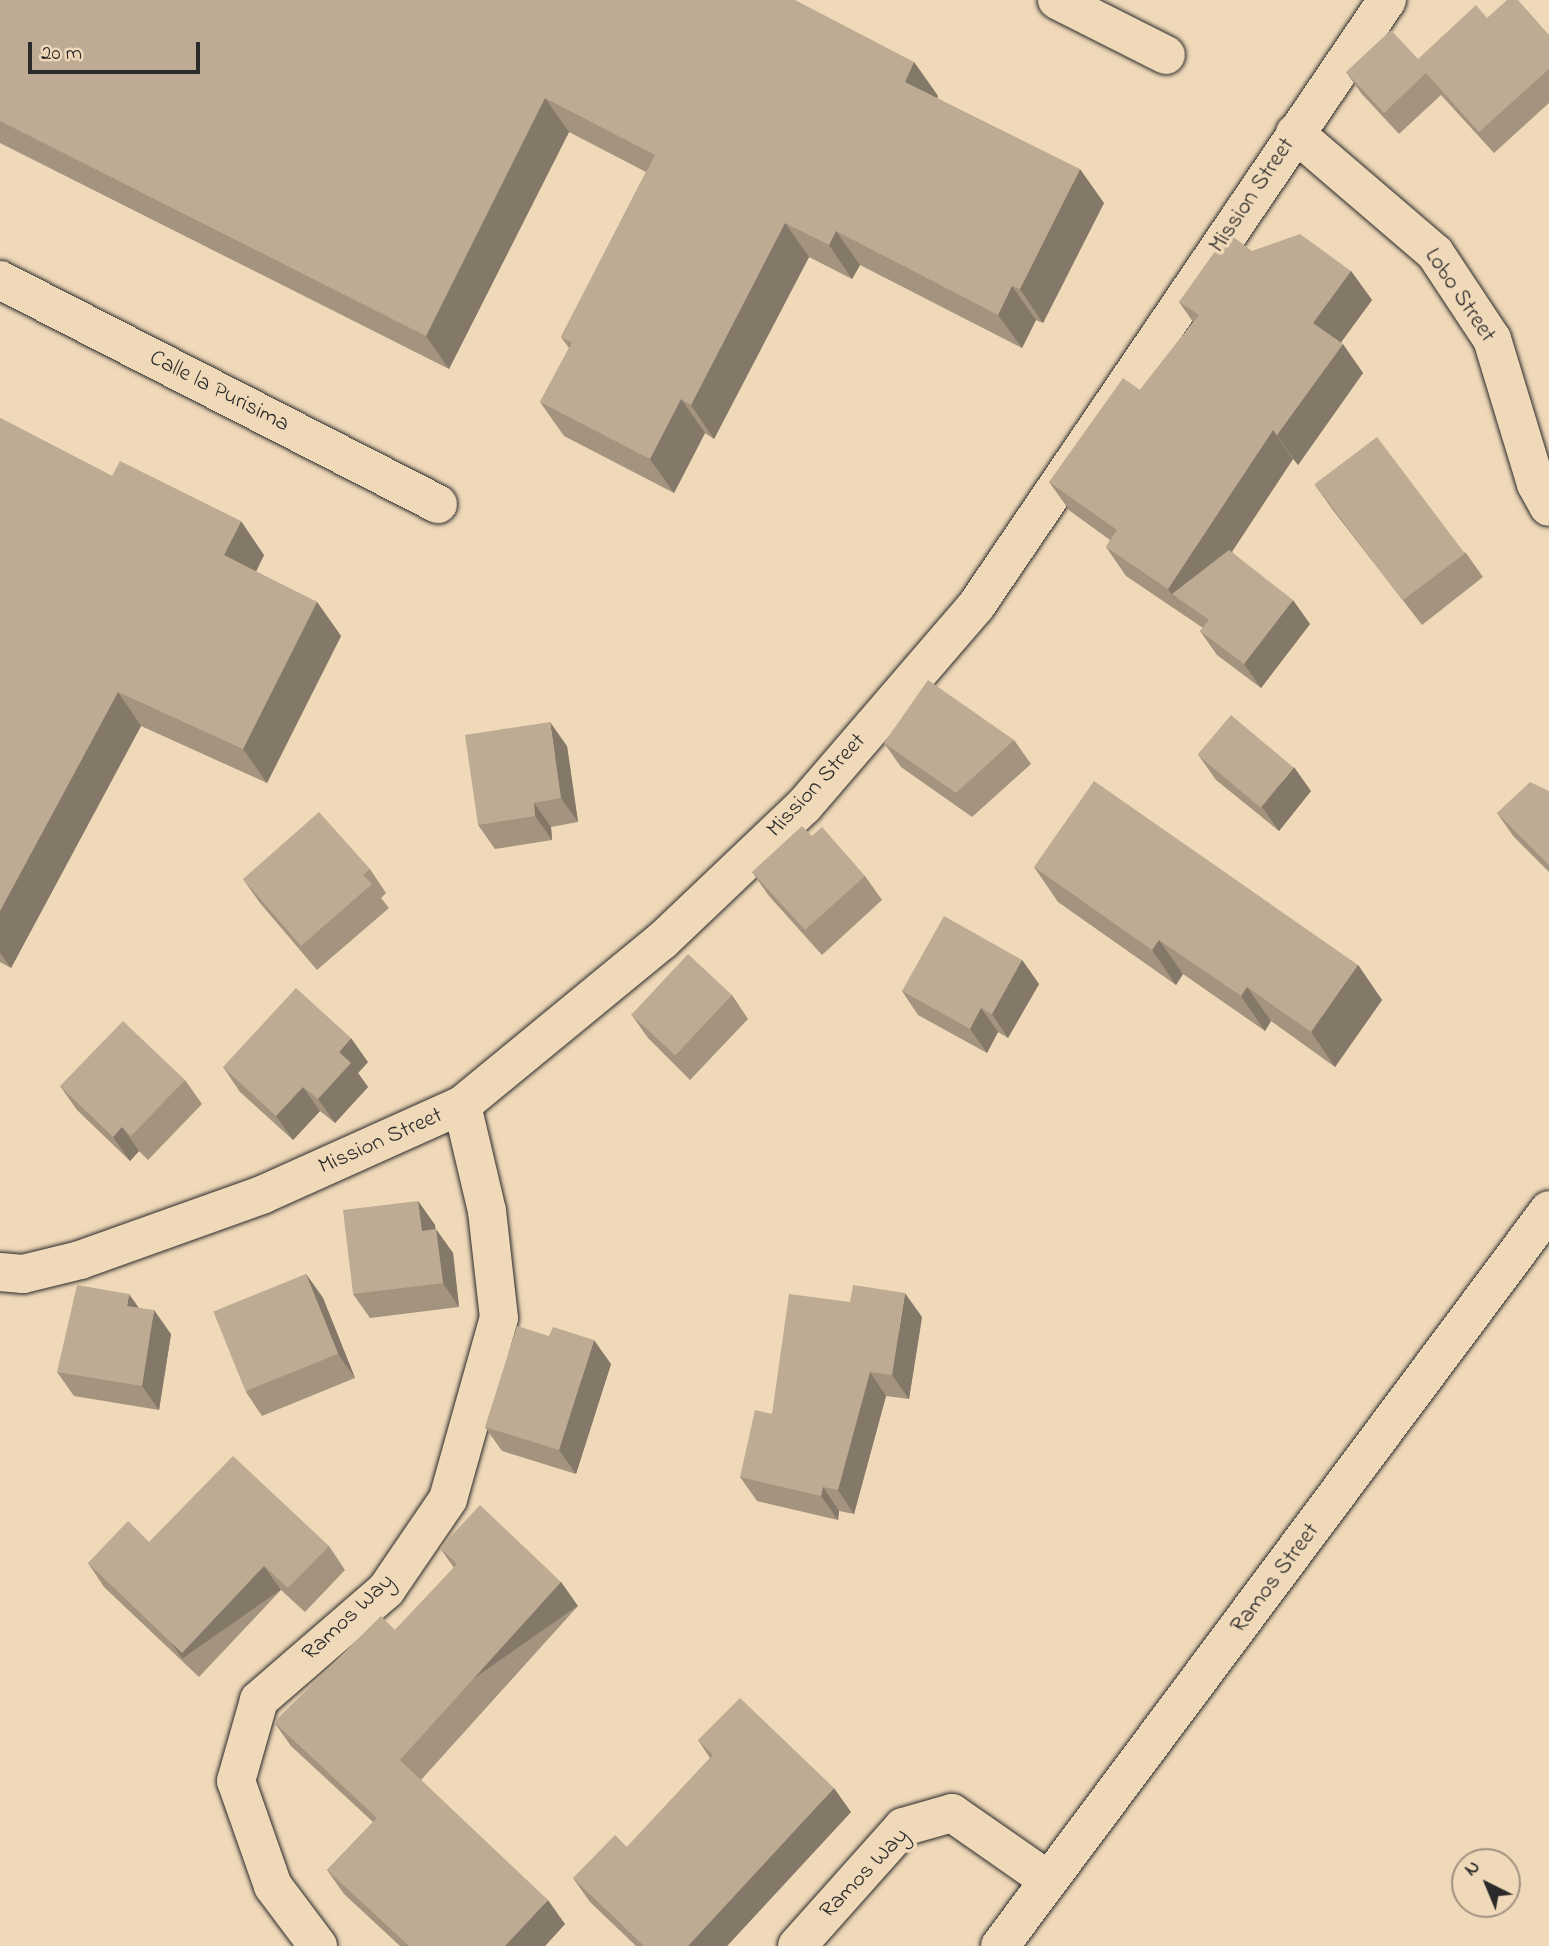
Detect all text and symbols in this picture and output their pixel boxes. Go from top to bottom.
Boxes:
scale bar [32,28,203,72]
text: 20 m [41,39,82,69]
street label: Mission Street [1204,133,1302,259]
street label: Lobo Street [1417,244,1501,348]
street label: Calle la Purisima [144,345,294,439]
street label: Mission Street [762,728,872,844]
street label: Mission Street [315,1102,447,1182]
street label: Ramos Street [1226,1519,1326,1639]
street label: Ramos Way [297,1569,401,1667]
street label: Ramos Way [815,1823,915,1925]
north arrow [1451,1848,1521,1918]
text: N [1459,1854,1487,1883]

